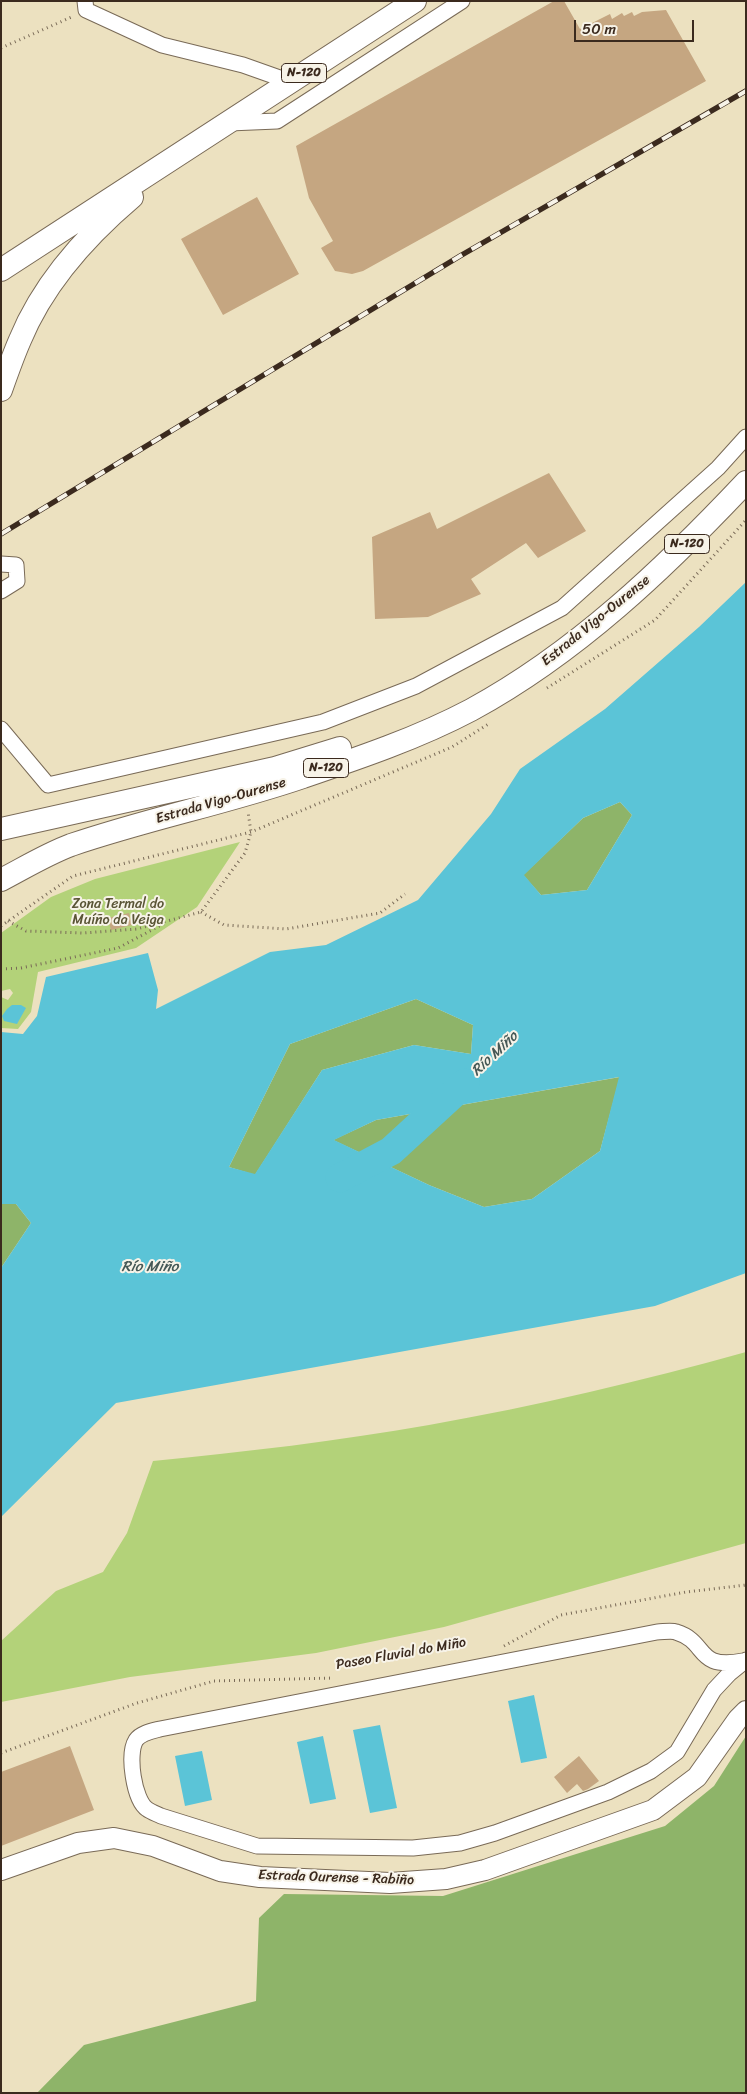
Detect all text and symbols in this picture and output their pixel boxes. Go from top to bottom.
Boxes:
scale bar [577,10,697,42]
text: 50 m [582,16,616,42]
road number: N-120 [282,64,326,82]
road number: N-120 [664,534,710,554]
street label: Estrada Vigo-Ourense [538,572,654,670]
road number: N-120 [304,758,348,778]
street label: Estrada Vigo-Ourense [154,774,288,828]
park label: Zona Termal do Muíño da Veiga [72,896,164,929]
water label: Río Miño [468,1028,522,1080]
water label: Río Miño [122,1258,178,1276]
street label: Paseo Fluvial do Miño [335,1634,467,1674]
street label: Estrada Ourense - Rabiño [258,1867,414,1889]

